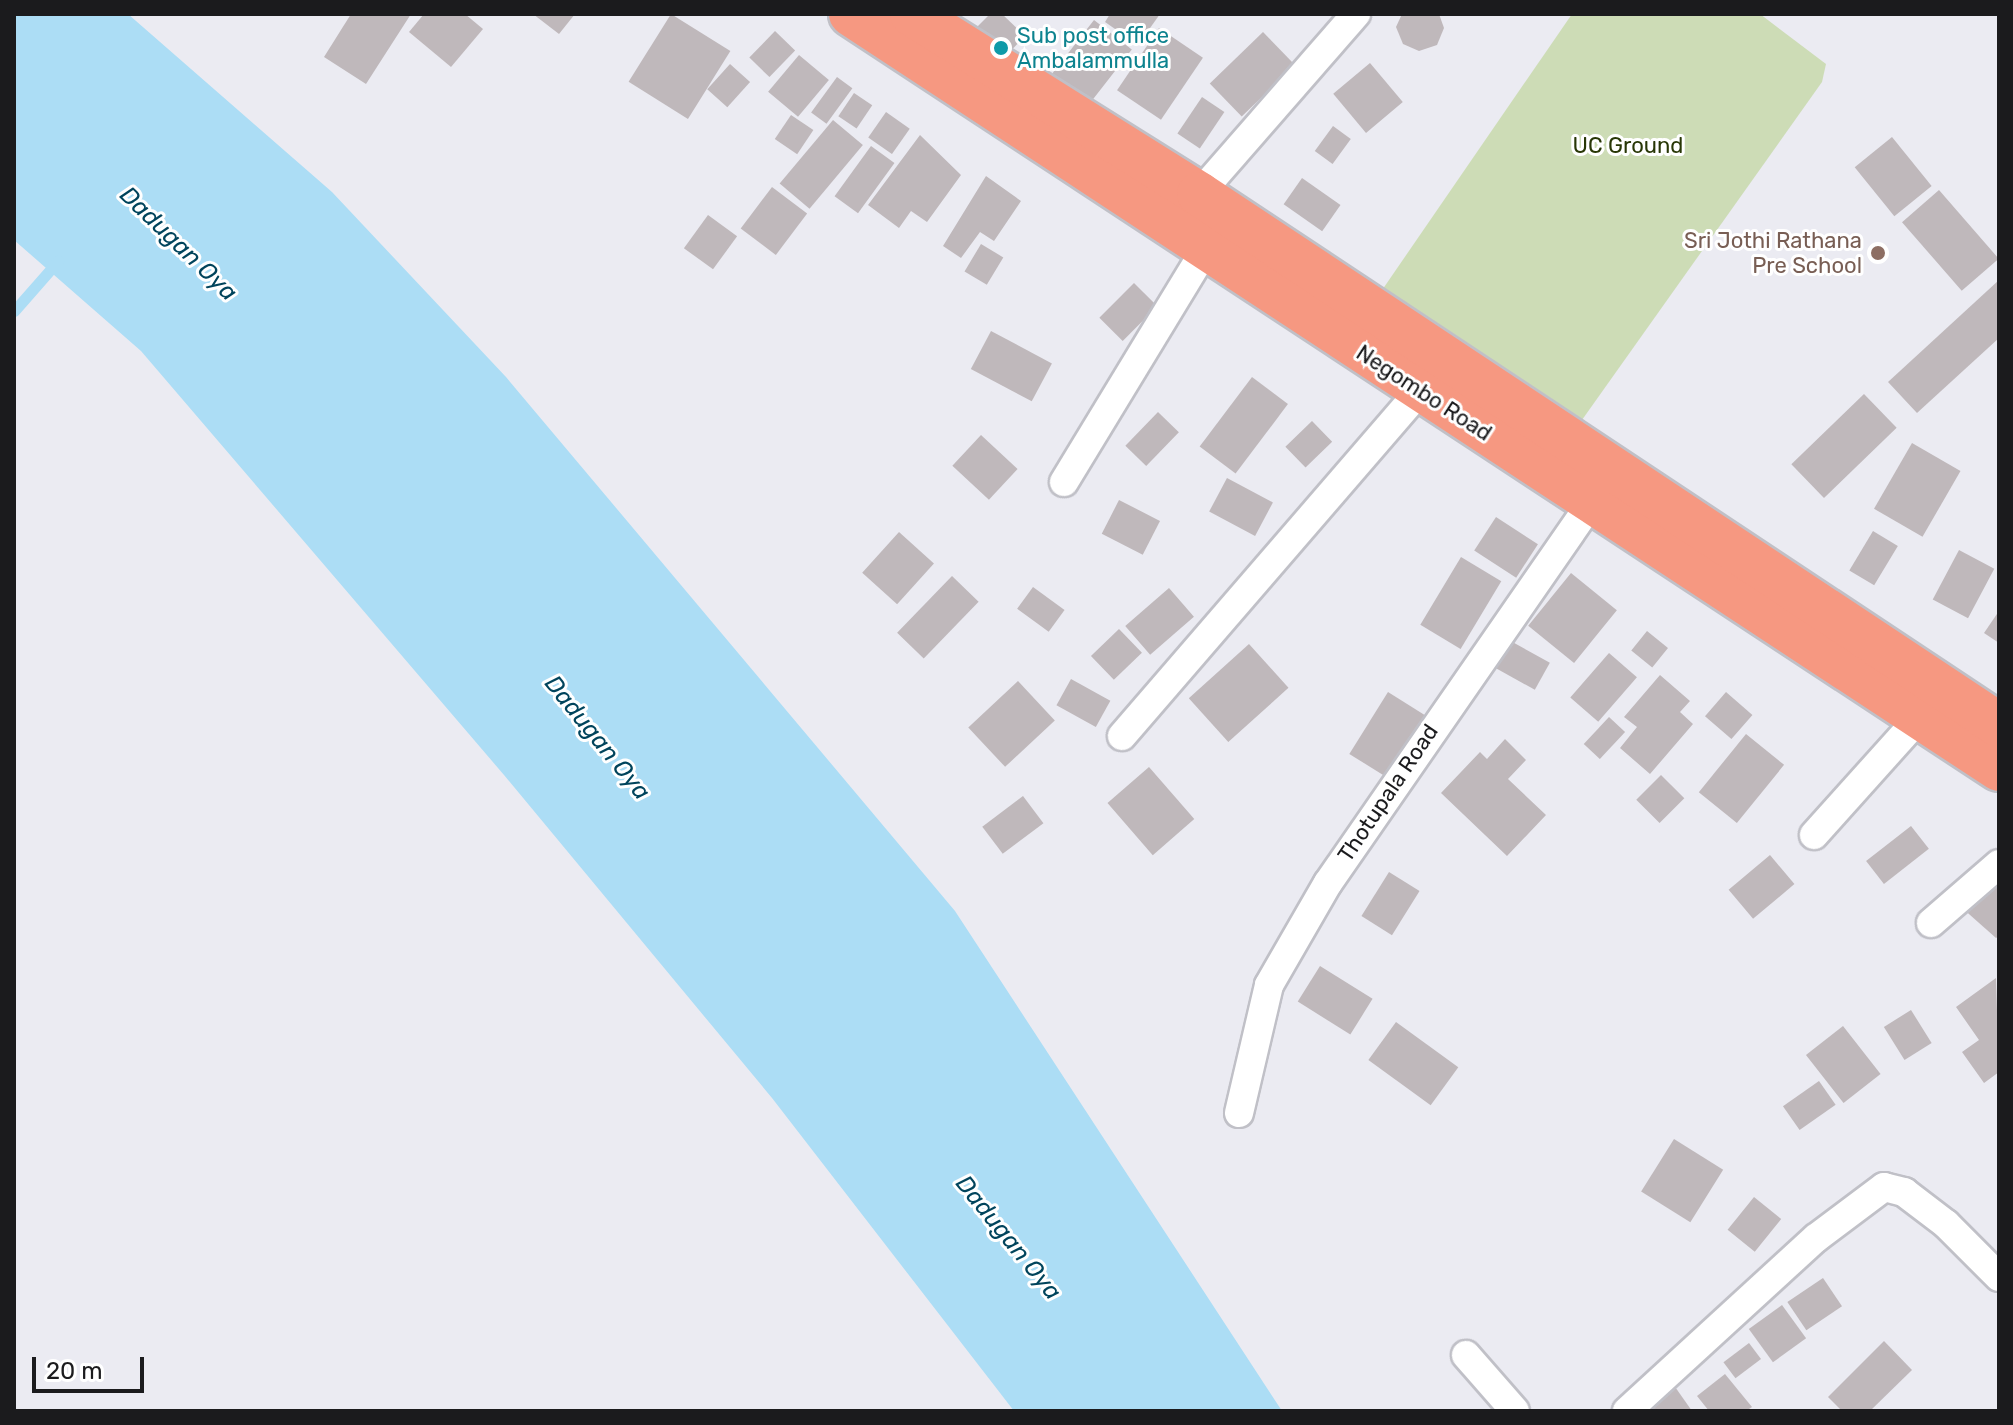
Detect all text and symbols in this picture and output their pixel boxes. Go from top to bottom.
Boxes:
place label: Sub post office Ambalammulla [1017,22,1169,74]
marker: Sub post office Ambalammulla [992,39,1010,57]
park label: UC Ground [1573,133,1683,159]
water label: Dadugan Oya [113,181,243,307]
place label: Sri Jothi Rathana Pre School [1684,227,1862,278]
marker: Sri Jothi Rathana Pre School [1869,244,1887,262]
street label: Negombo Road [1351,339,1497,447]
water label: Dadugan Oya [538,670,656,806]
street label: Thotupala Road [1332,719,1444,867]
water label: Dadugan Oya [949,1170,1067,1306]
scale bar [36,1341,148,1391]
text: 20 m [46,1357,103,1385]

